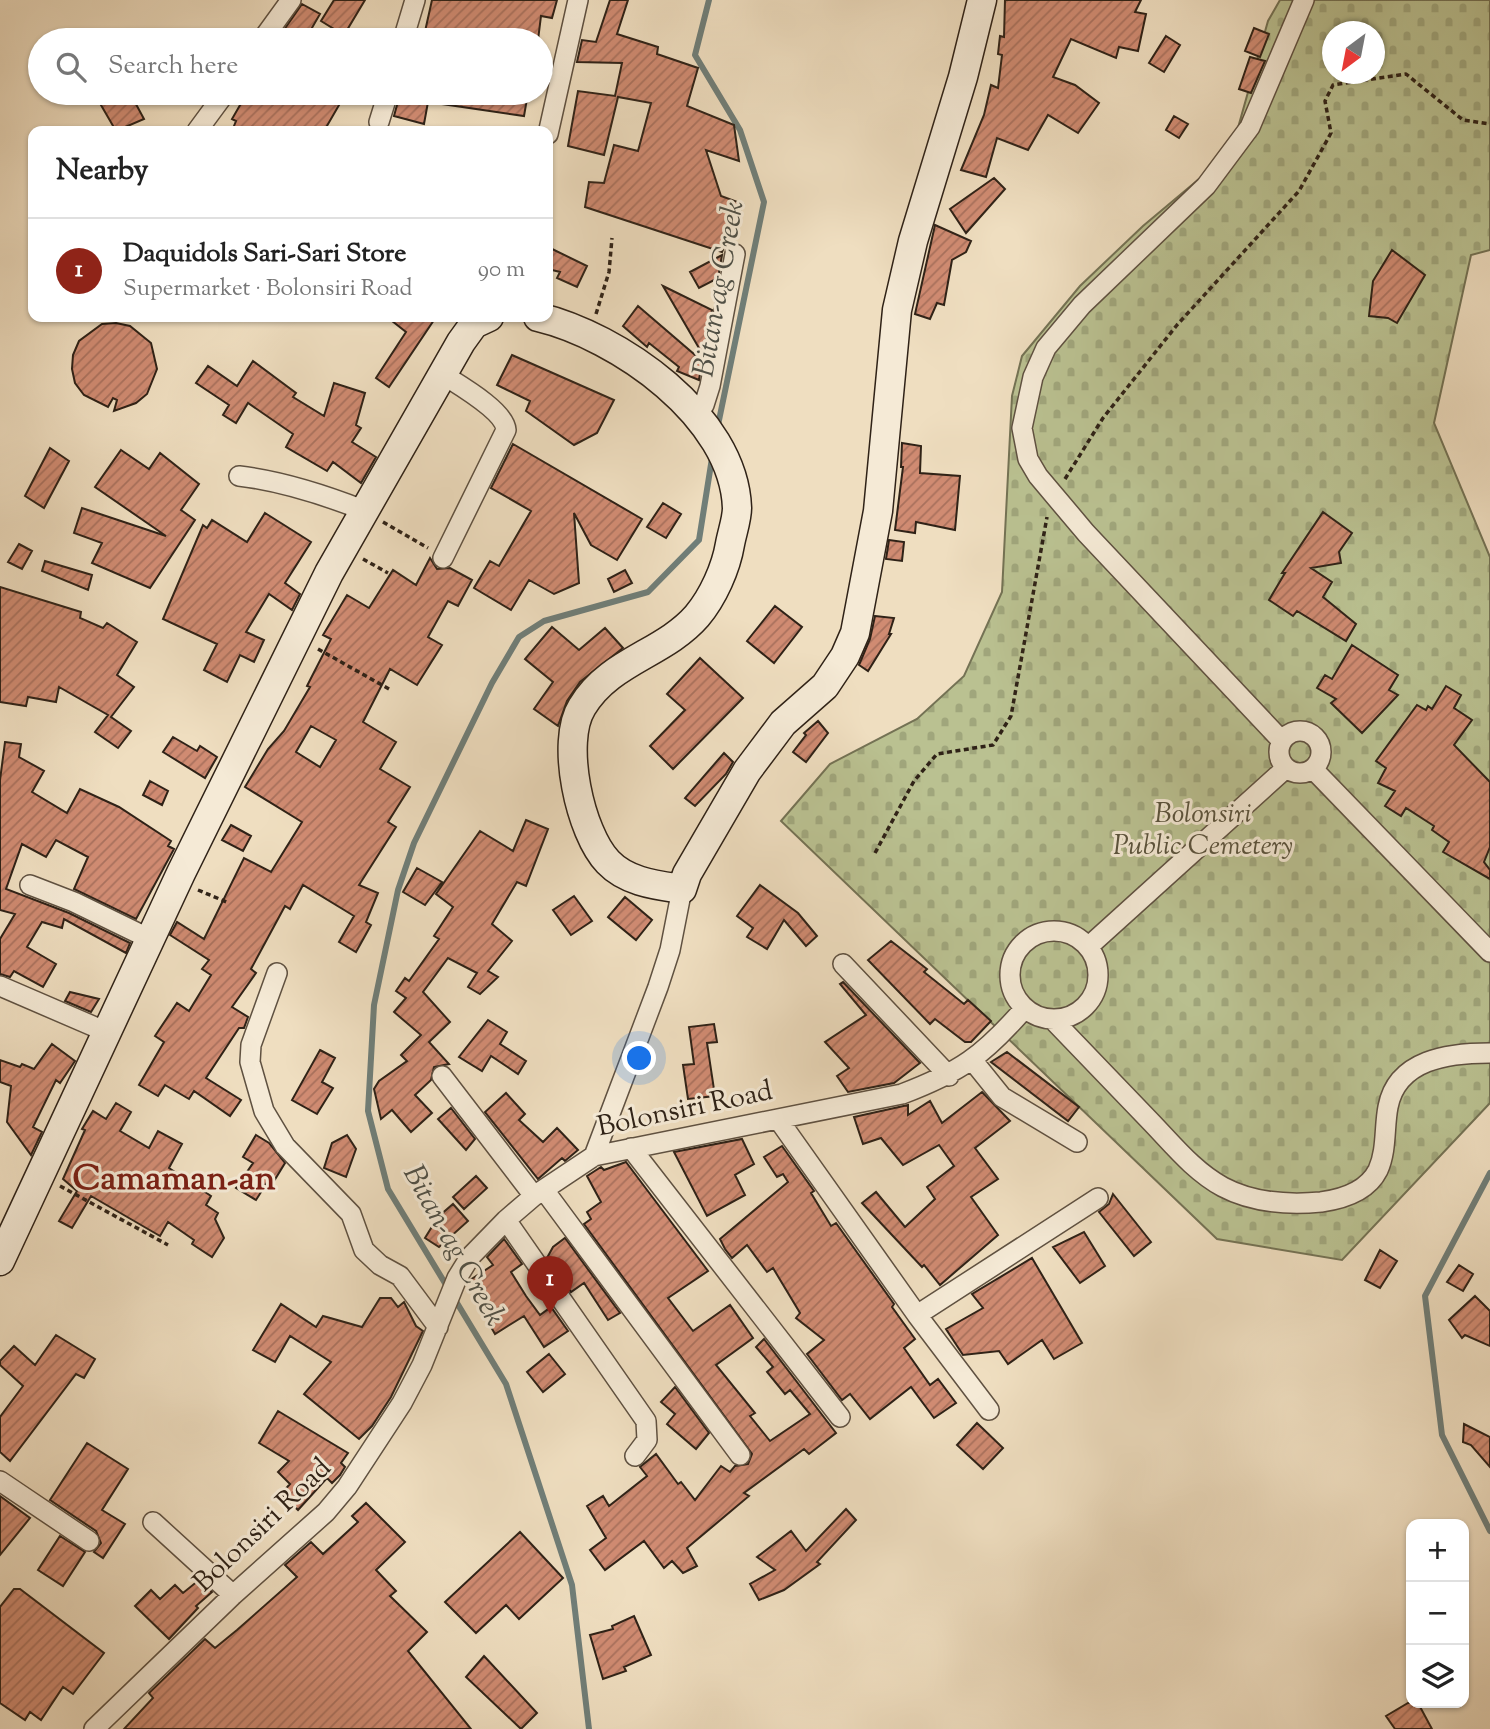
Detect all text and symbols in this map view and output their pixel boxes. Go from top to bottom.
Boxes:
north arrow [1322,21,1385,84]
search box [28,28,553,105]
icon: search [52,48,90,86]
text: Search here [108,48,238,85]
text: Nearby [56,150,148,193]
water label: Bitan-ag Creek [683,197,757,381]
text: Daquidols Sari-Sari Store [123,236,406,273]
text: 1 [75,254,83,287]
text: 90 m [478,254,525,287]
text: Supermarket · Bolonsiri Road [123,273,413,306]
park label: Bolonsiri Public Cemetery [1113,795,1293,867]
your location [622,1041,656,1075]
street label: Bolonsiri Road [594,1072,777,1148]
district label: Camaman-an [72,1155,276,1206]
water label: Bitan-ag Creek [391,1158,515,1334]
pin: 1 [527,1256,573,1314]
street label: Bolonsiri Road [185,1450,341,1602]
map controls [1406,1519,1469,1708]
button: + [1406,1519,1469,1582]
button: − [1406,1582,1469,1645]
button: layers [1406,1645,1469,1708]

